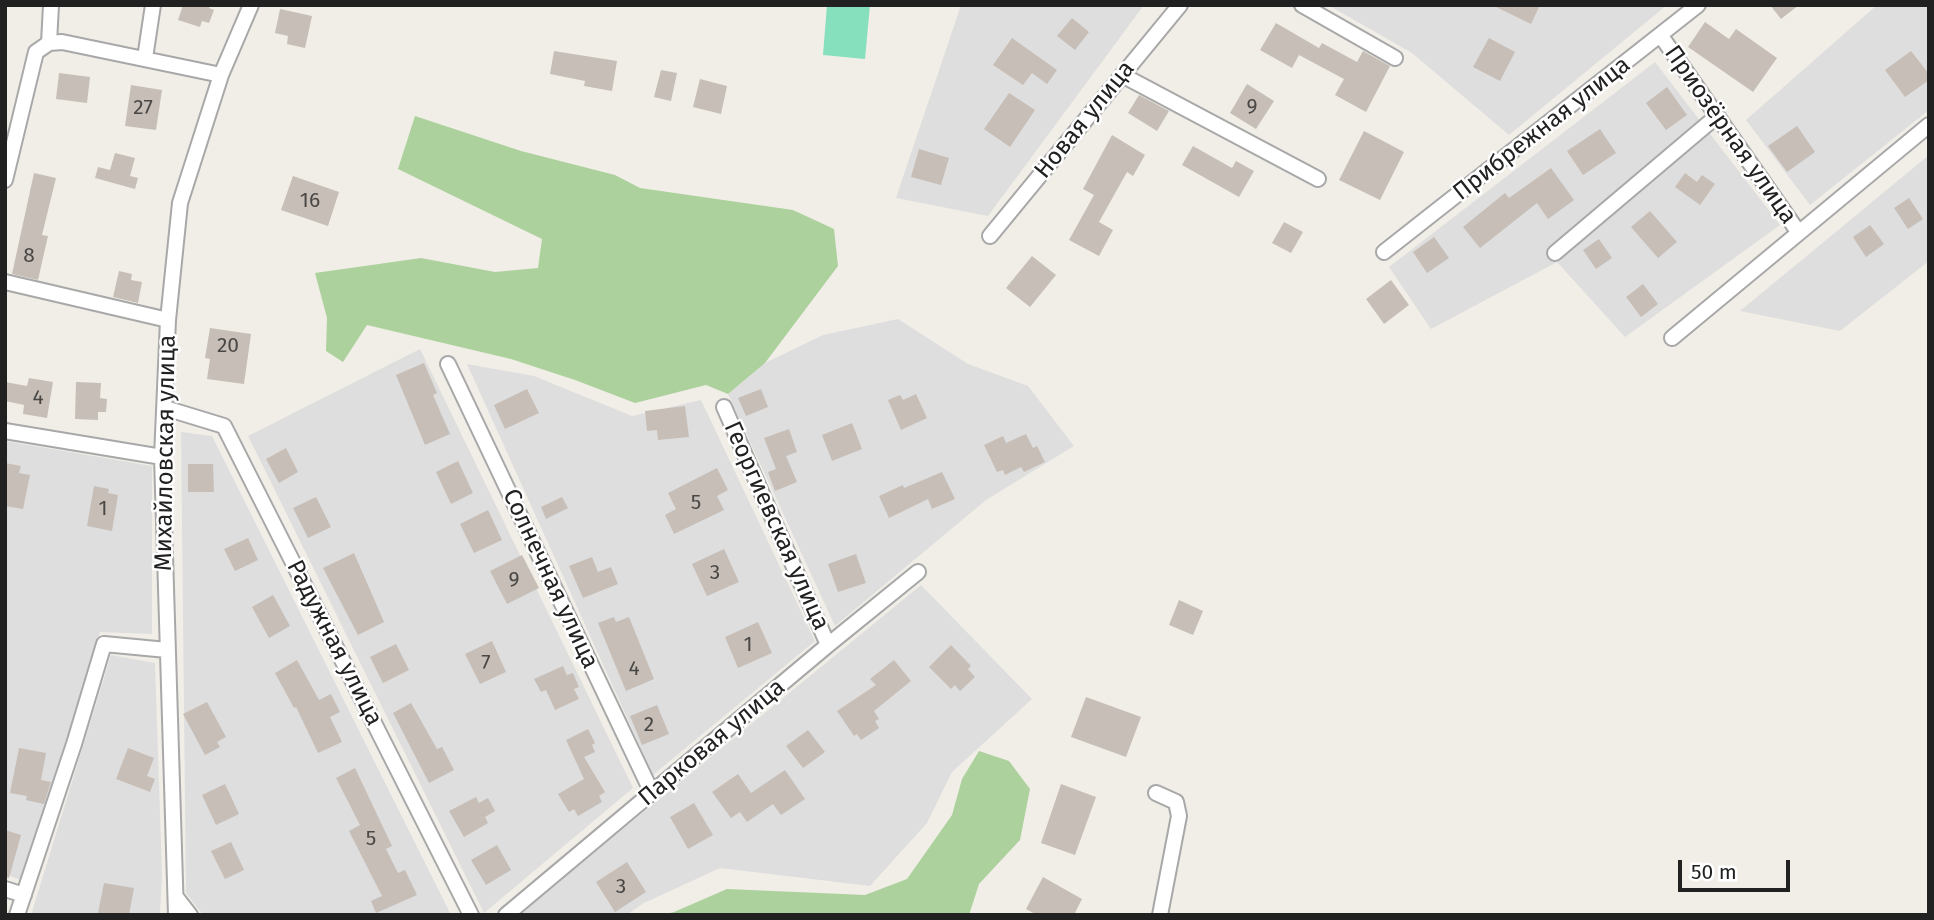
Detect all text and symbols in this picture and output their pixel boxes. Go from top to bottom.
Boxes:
street label: Приозёрная улица [1658,40,1802,230]
street label: Прибрежная улица [1448,51,1636,207]
street label: Новая улица [1029,55,1141,185]
house number: 9 [1246,94,1258,120]
house number: 27 [133,95,153,121]
house number: 16 [300,188,320,214]
house number: 8 [23,243,35,269]
house number: 20 [217,333,239,359]
street label: Михайловская улица [150,335,182,571]
house number: 4 [32,385,44,411]
street label: Георгиевская улица [717,417,835,635]
street label: Солнечная улица [496,485,604,673]
house number: 5 [691,490,701,516]
house number: 1 [98,496,108,522]
street label: Радужная улица [280,555,388,731]
house number: 3 [710,560,720,586]
house number: 9 [508,567,520,593]
house number: 1 [743,632,753,658]
house number: 7 [481,650,491,676]
house number: 4 [628,656,640,682]
street label: Парковая улица [633,673,791,813]
house number: 2 [644,712,654,738]
house number: 5 [366,826,376,852]
scale bar [1682,846,1794,890]
text: 50 m [1691,859,1737,885]
house number: 3 [616,874,626,900]

